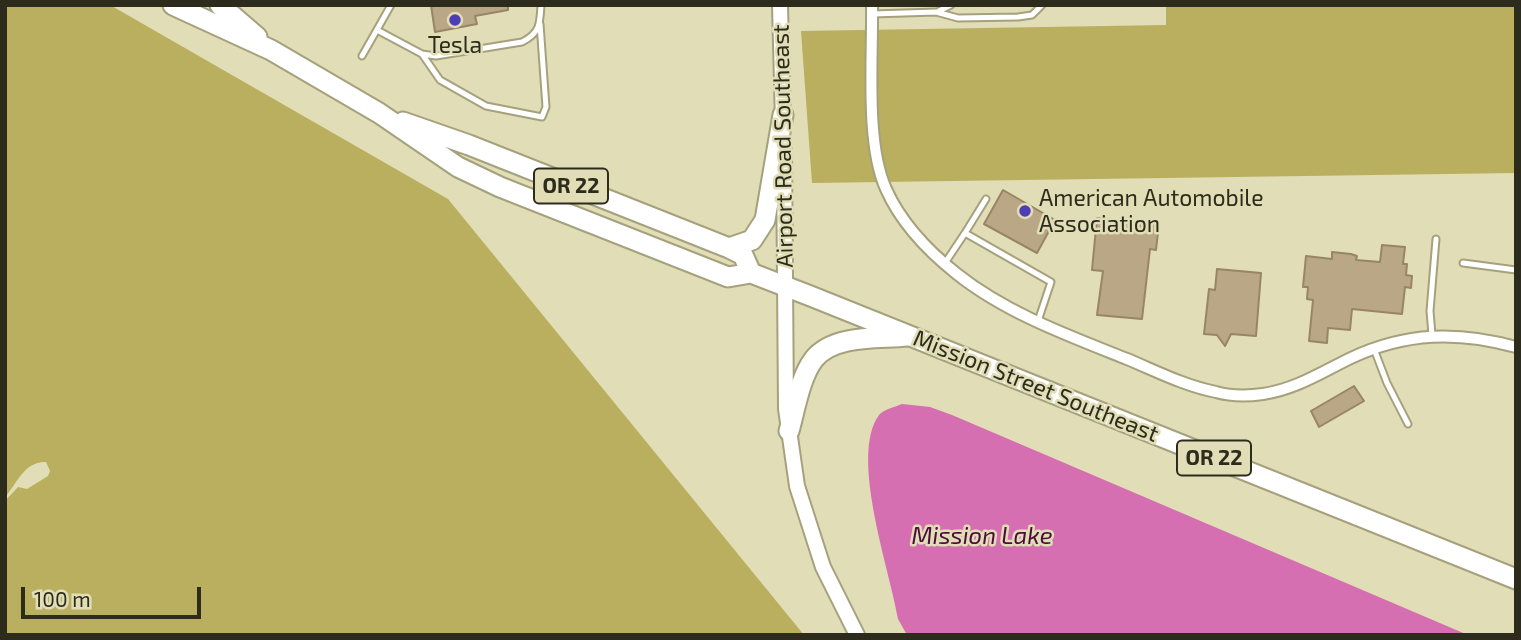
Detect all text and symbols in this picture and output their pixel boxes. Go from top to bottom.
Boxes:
marker: Tesla [447,12,463,28]
street label: Airport Road Southeast [767,24,799,268]
place label: Tesla [428,31,482,59]
road number: OR 22 [534,168,608,204]
place label: American Automobile Association [1039,184,1264,238]
marker: American Automobile Association [1017,203,1033,219]
street label: Mission Street Southeast [909,324,1163,448]
road number: OR 22 [1177,440,1251,476]
water label: Mission Lake [911,522,1053,550]
scale bar [24,574,205,618]
text: 100 m [34,586,91,611]

